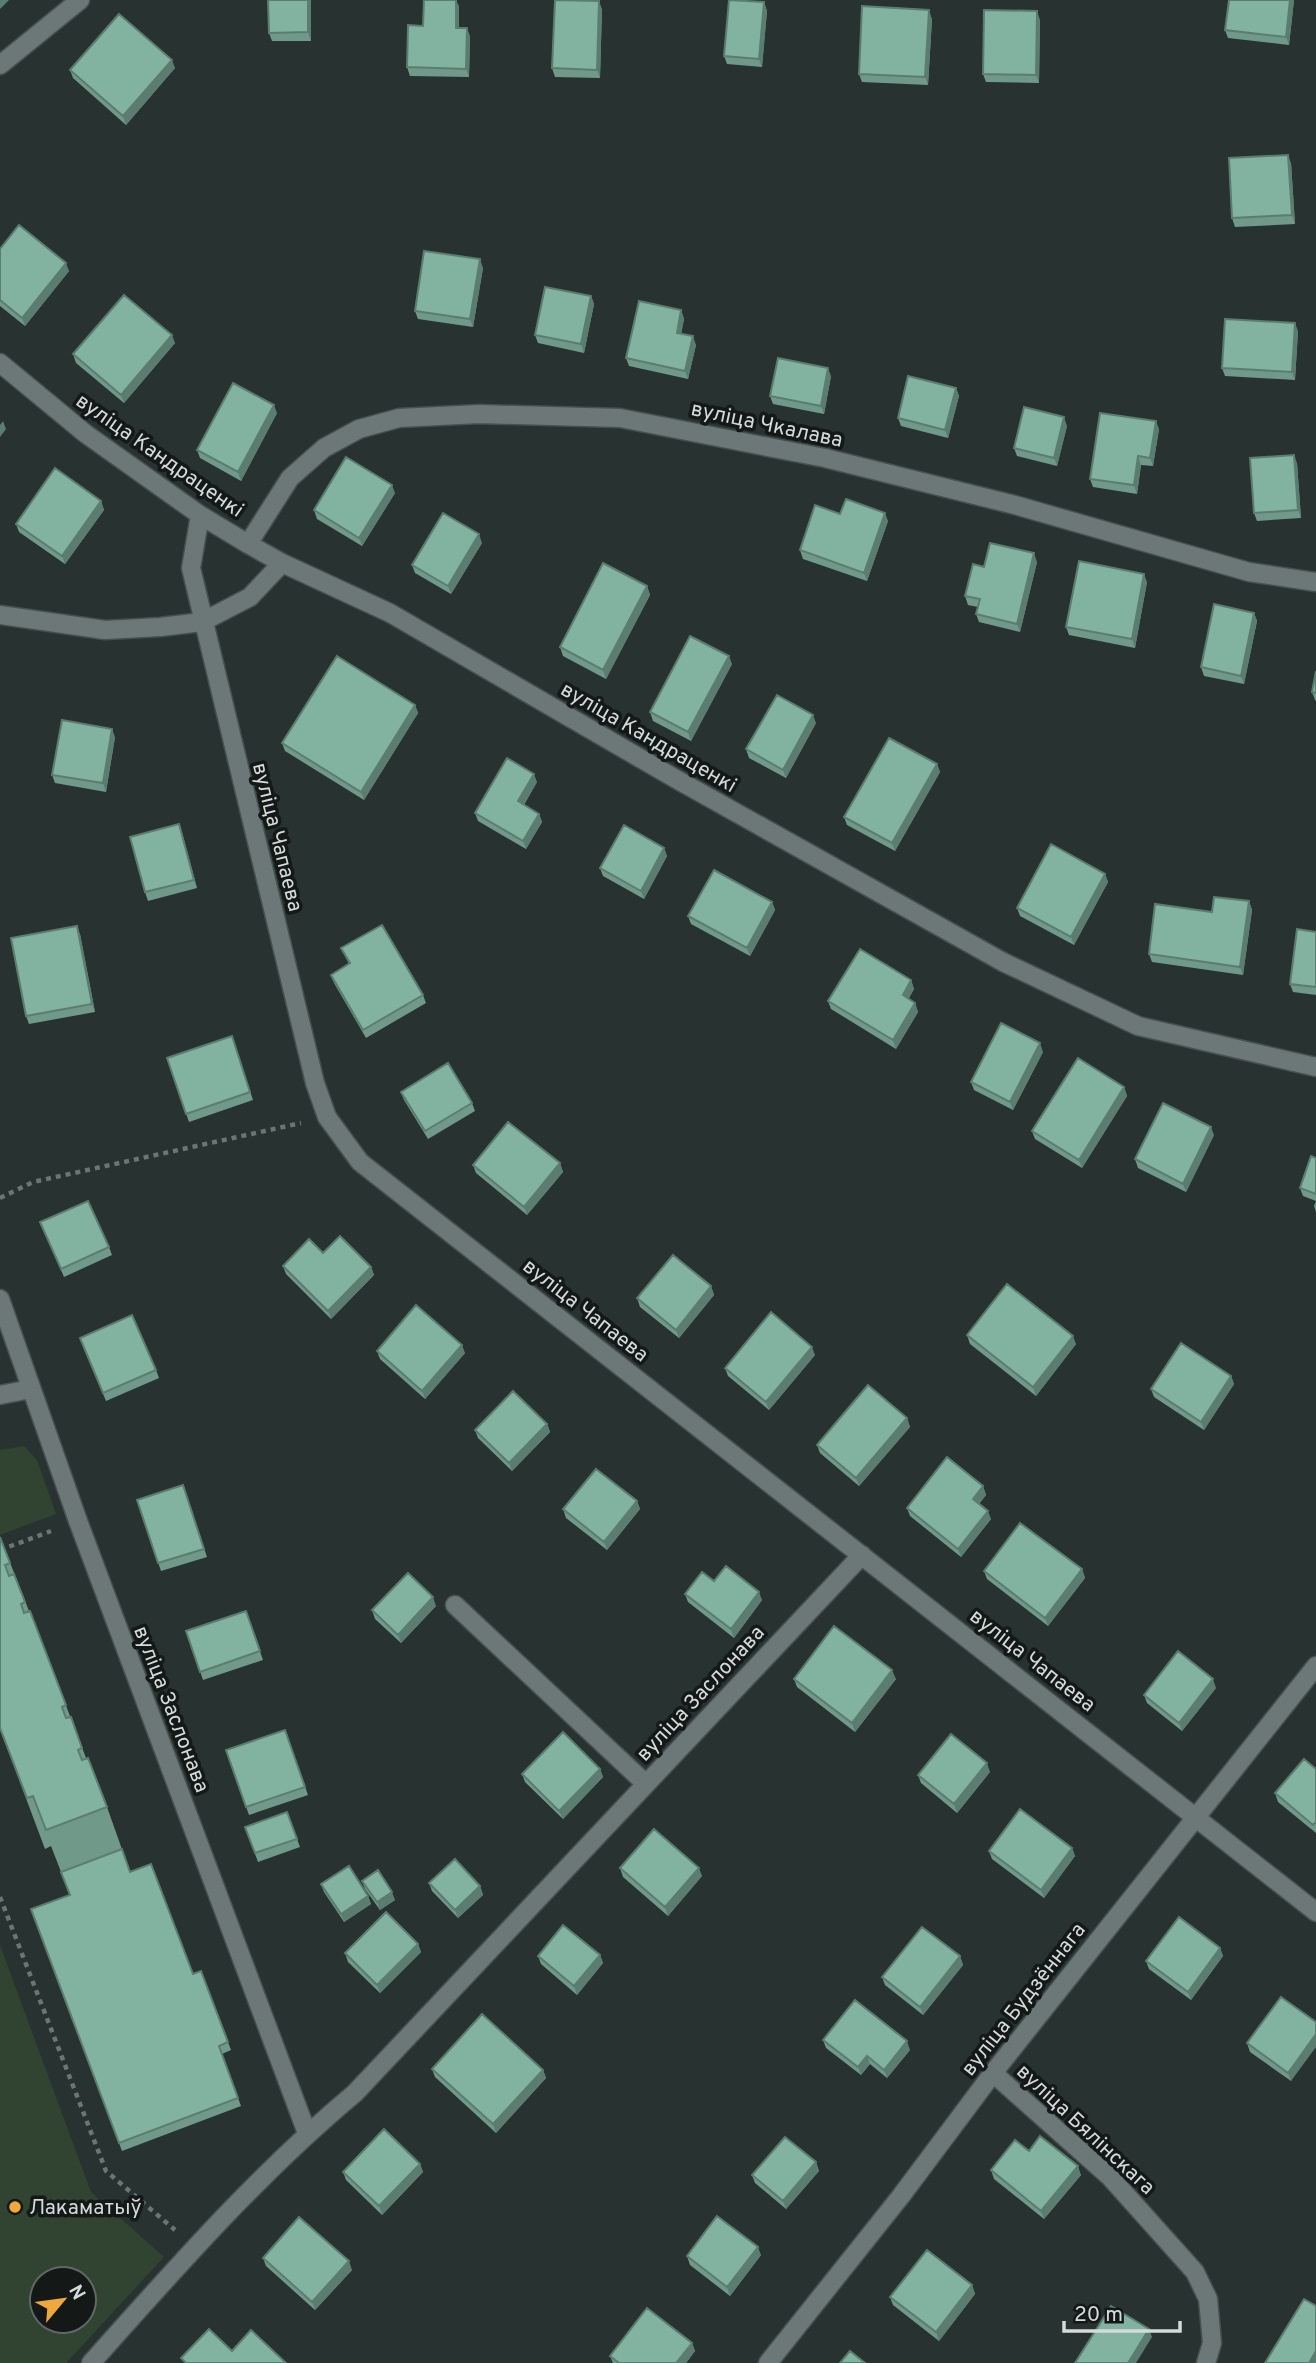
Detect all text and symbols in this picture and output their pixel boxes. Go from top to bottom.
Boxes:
street label: вуліца Кандраценкі [70,388,248,524]
street label: вуліца Чкалава [688,396,845,455]
street label: вуліца Кандраценкі [555,677,741,800]
street label: вуліца Чапаева [245,760,308,915]
street label: вуліца Чапаева [517,1254,654,1369]
street label: вуліца Чапаева [964,1604,1101,1719]
street label: вуліца Заслонава [631,1620,771,1768]
street label: вуліца Заслонава [126,1622,215,1797]
street label: вуліца Будзённага [956,1918,1092,2082]
street label: вуліца Бялінскага [1010,2059,1160,2201]
place label: Лакаматыў [29,2195,142,2222]
marker: Лакаматыў [7,2199,23,2215]
north arrow [28,2265,98,2335]
text: N [62,2281,90,2305]
scale bar [1064,2290,1180,2334]
text: 20 m [1074,2302,1123,2329]

